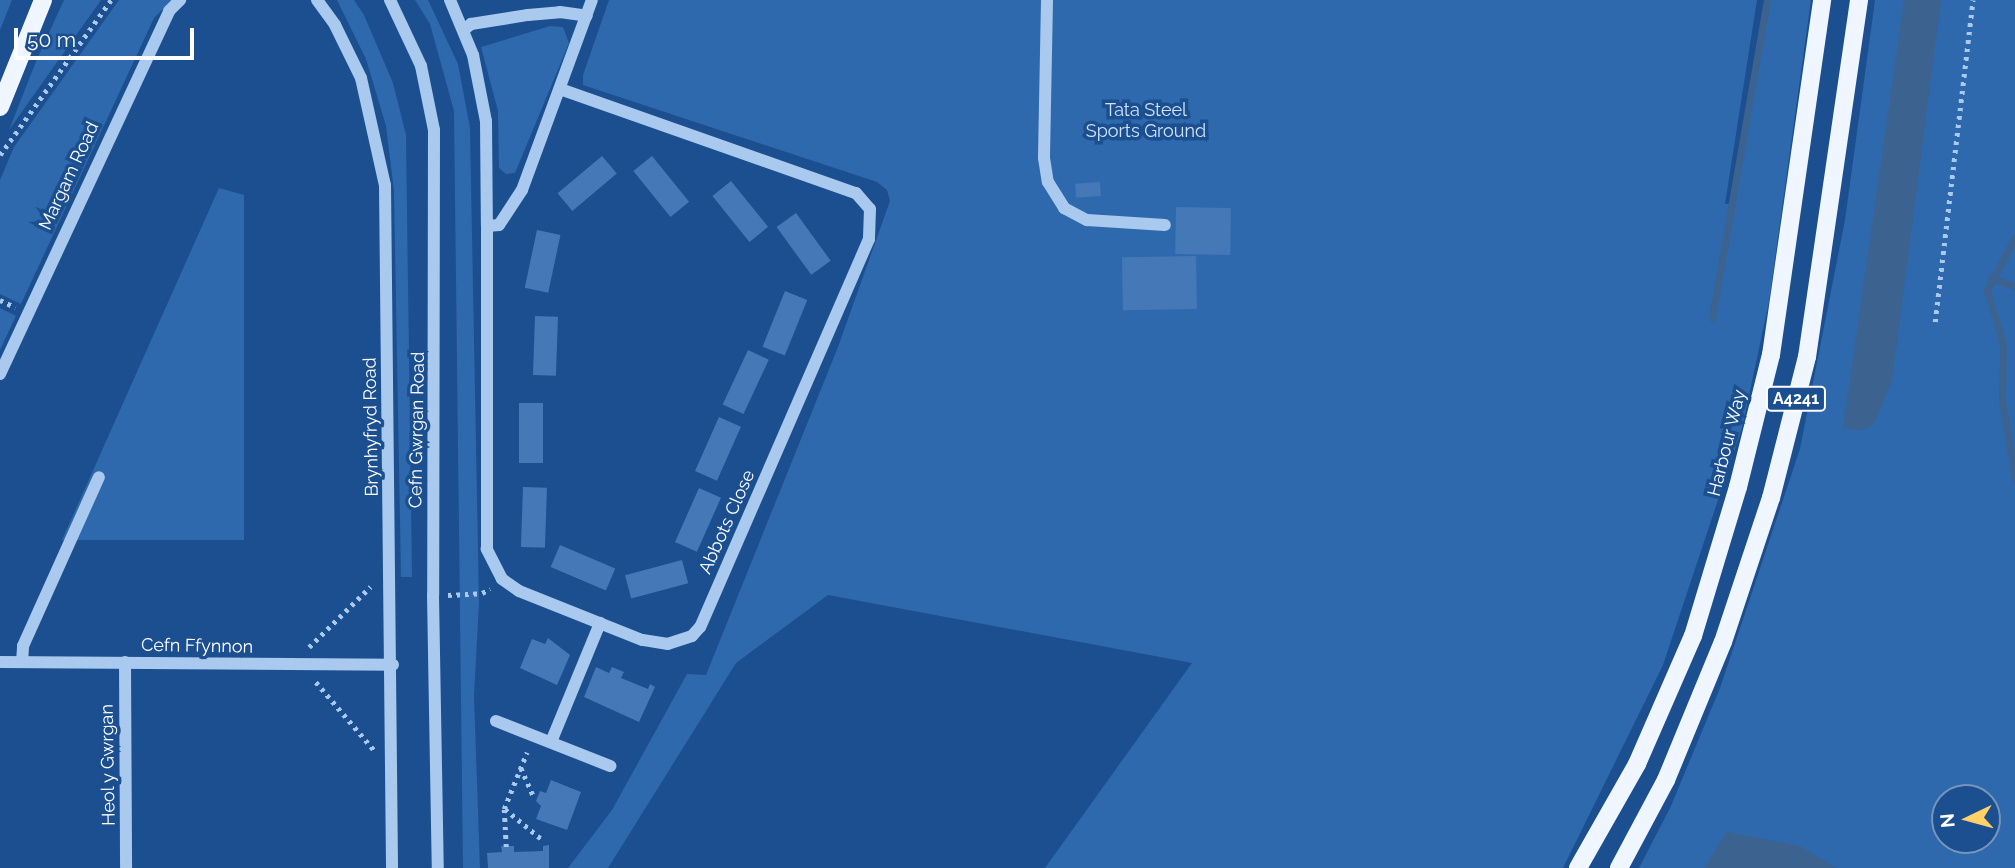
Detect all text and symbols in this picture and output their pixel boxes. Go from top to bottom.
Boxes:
scale bar [18,14,198,58]
text: 50 m [27,27,76,52]
park label: Tata Steel Sports Ground [1086,100,1206,142]
street label: Margam Road [35,119,103,233]
street label: Cefn Gwrgan Road [405,352,429,508]
street label: Brynhyfryd Road [359,357,383,497]
road number: A4241 [1764,386,1828,412]
street label: Harbour Way [1703,387,1751,499]
street label: Abbots Close [694,467,760,577]
street label: Cefn Ffynnon [141,634,253,658]
street label: Heol y Gwrgan [96,703,120,827]
north arrow [1931,784,2001,854]
text: N [1935,812,1959,829]

